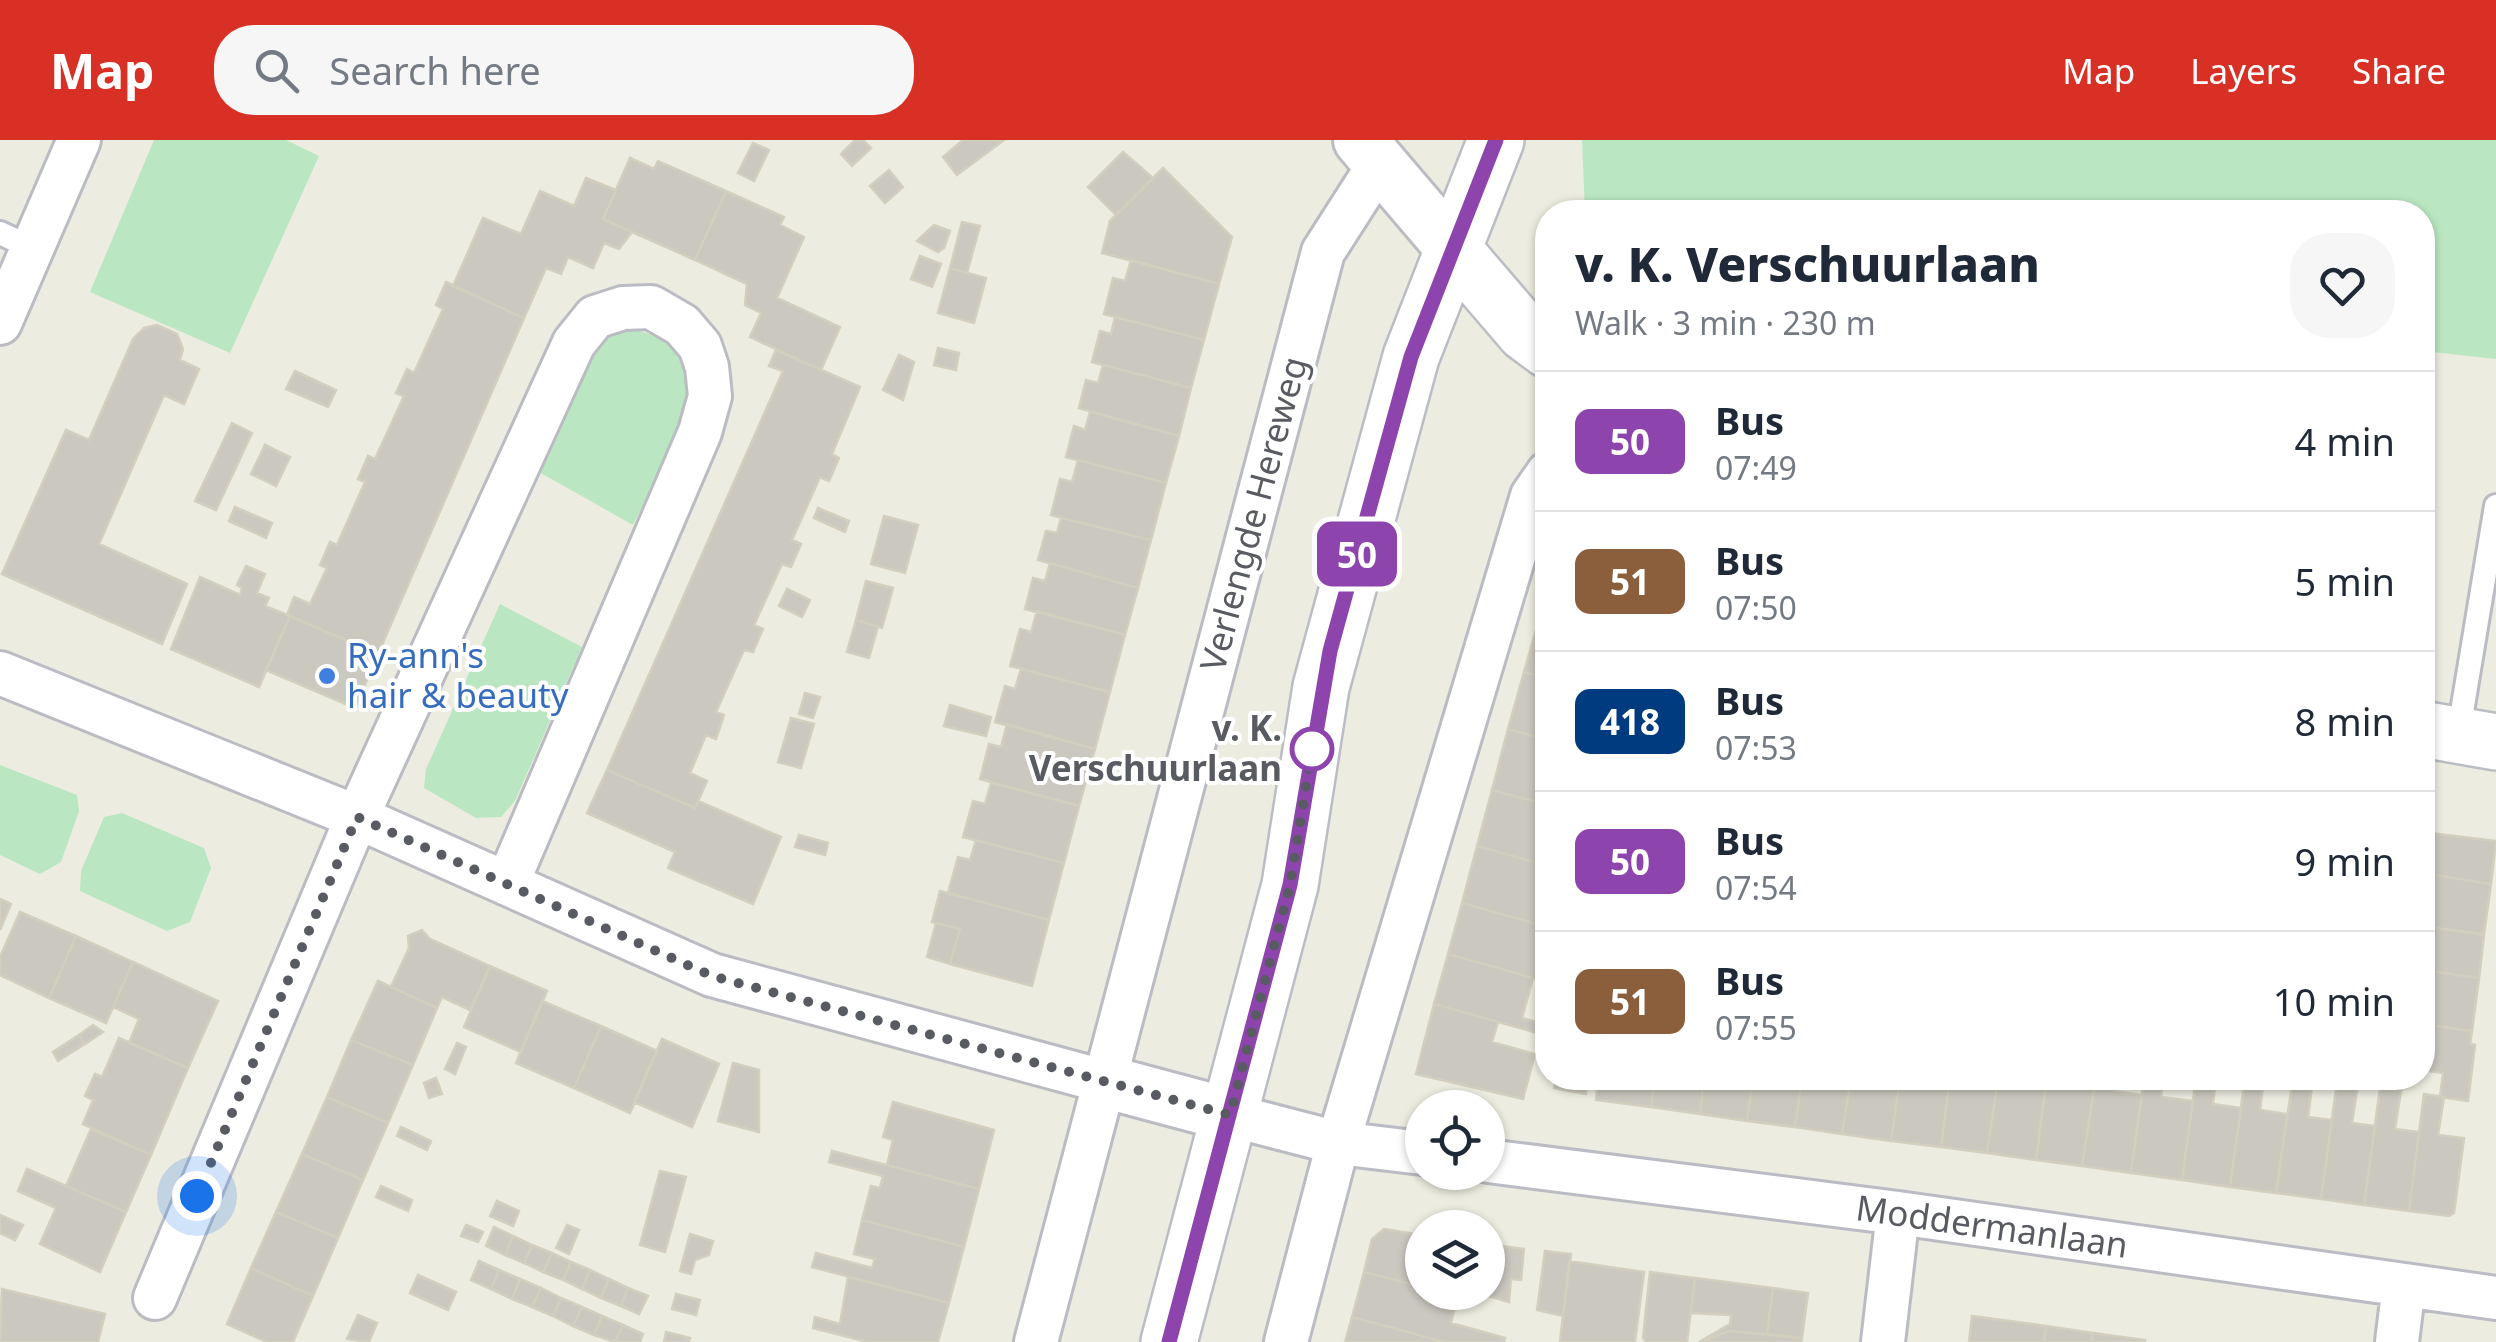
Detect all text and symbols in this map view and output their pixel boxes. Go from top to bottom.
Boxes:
search box [214,25,914,115]
text: Map [50,38,154,103]
icon: search [249,43,304,98]
text: Search here [329,44,541,96]
text: Map [2062,47,2135,94]
text: Layers [2190,47,2297,94]
text: Share [2352,47,2446,94]
text: v. K. Verschuurlaan [1575,231,2040,296]
button: heart [2290,233,2395,338]
text: Walk · 3 min · 230 m [1575,301,1876,344]
street label: Verlengde Hereweg [1188,351,1317,676]
text: Bus [1715,394,1784,446]
text: 4 min [2295,415,2395,467]
text: 50 [1610,418,1650,465]
text: 07:49 [1715,446,1797,489]
line badge: 50 [1312,522,1402,586]
text: 50 [1337,531,1377,578]
text: Bus [1715,534,1784,586]
text: 5 min [2295,555,2395,607]
text: 51 [1610,558,1650,605]
text: 07:50 [1715,586,1797,629]
place label: Ry-ann's hair & beauty [347,631,569,718]
marker: Ry-ann's hair & beauty [316,665,338,687]
text: Bus [1715,674,1784,726]
text: 8 min [2295,695,2395,747]
text: 418 [1600,698,1660,745]
place label: v. K. Verschuurlaan [1029,704,1282,791]
text: 07:53 [1715,726,1797,769]
marker: v. K. Verschuurlaan [1291,728,1333,770]
text: Bus [1715,814,1784,866]
text: 9 min [2295,835,2395,887]
text: 50 [1610,838,1650,885]
text: 07:54 [1715,866,1797,909]
text: Bus [1715,954,1784,1006]
text: 10 min [2273,975,2395,1027]
text: 51 [1610,978,1650,1025]
text: 07:55 [1715,1006,1797,1049]
map controls [1405,1090,1505,1310]
button: locate [1405,1090,1505,1190]
your location [172,1171,222,1221]
street label: Moddermanlaan [1853,1183,2131,1268]
button: layers [1405,1210,1505,1310]

